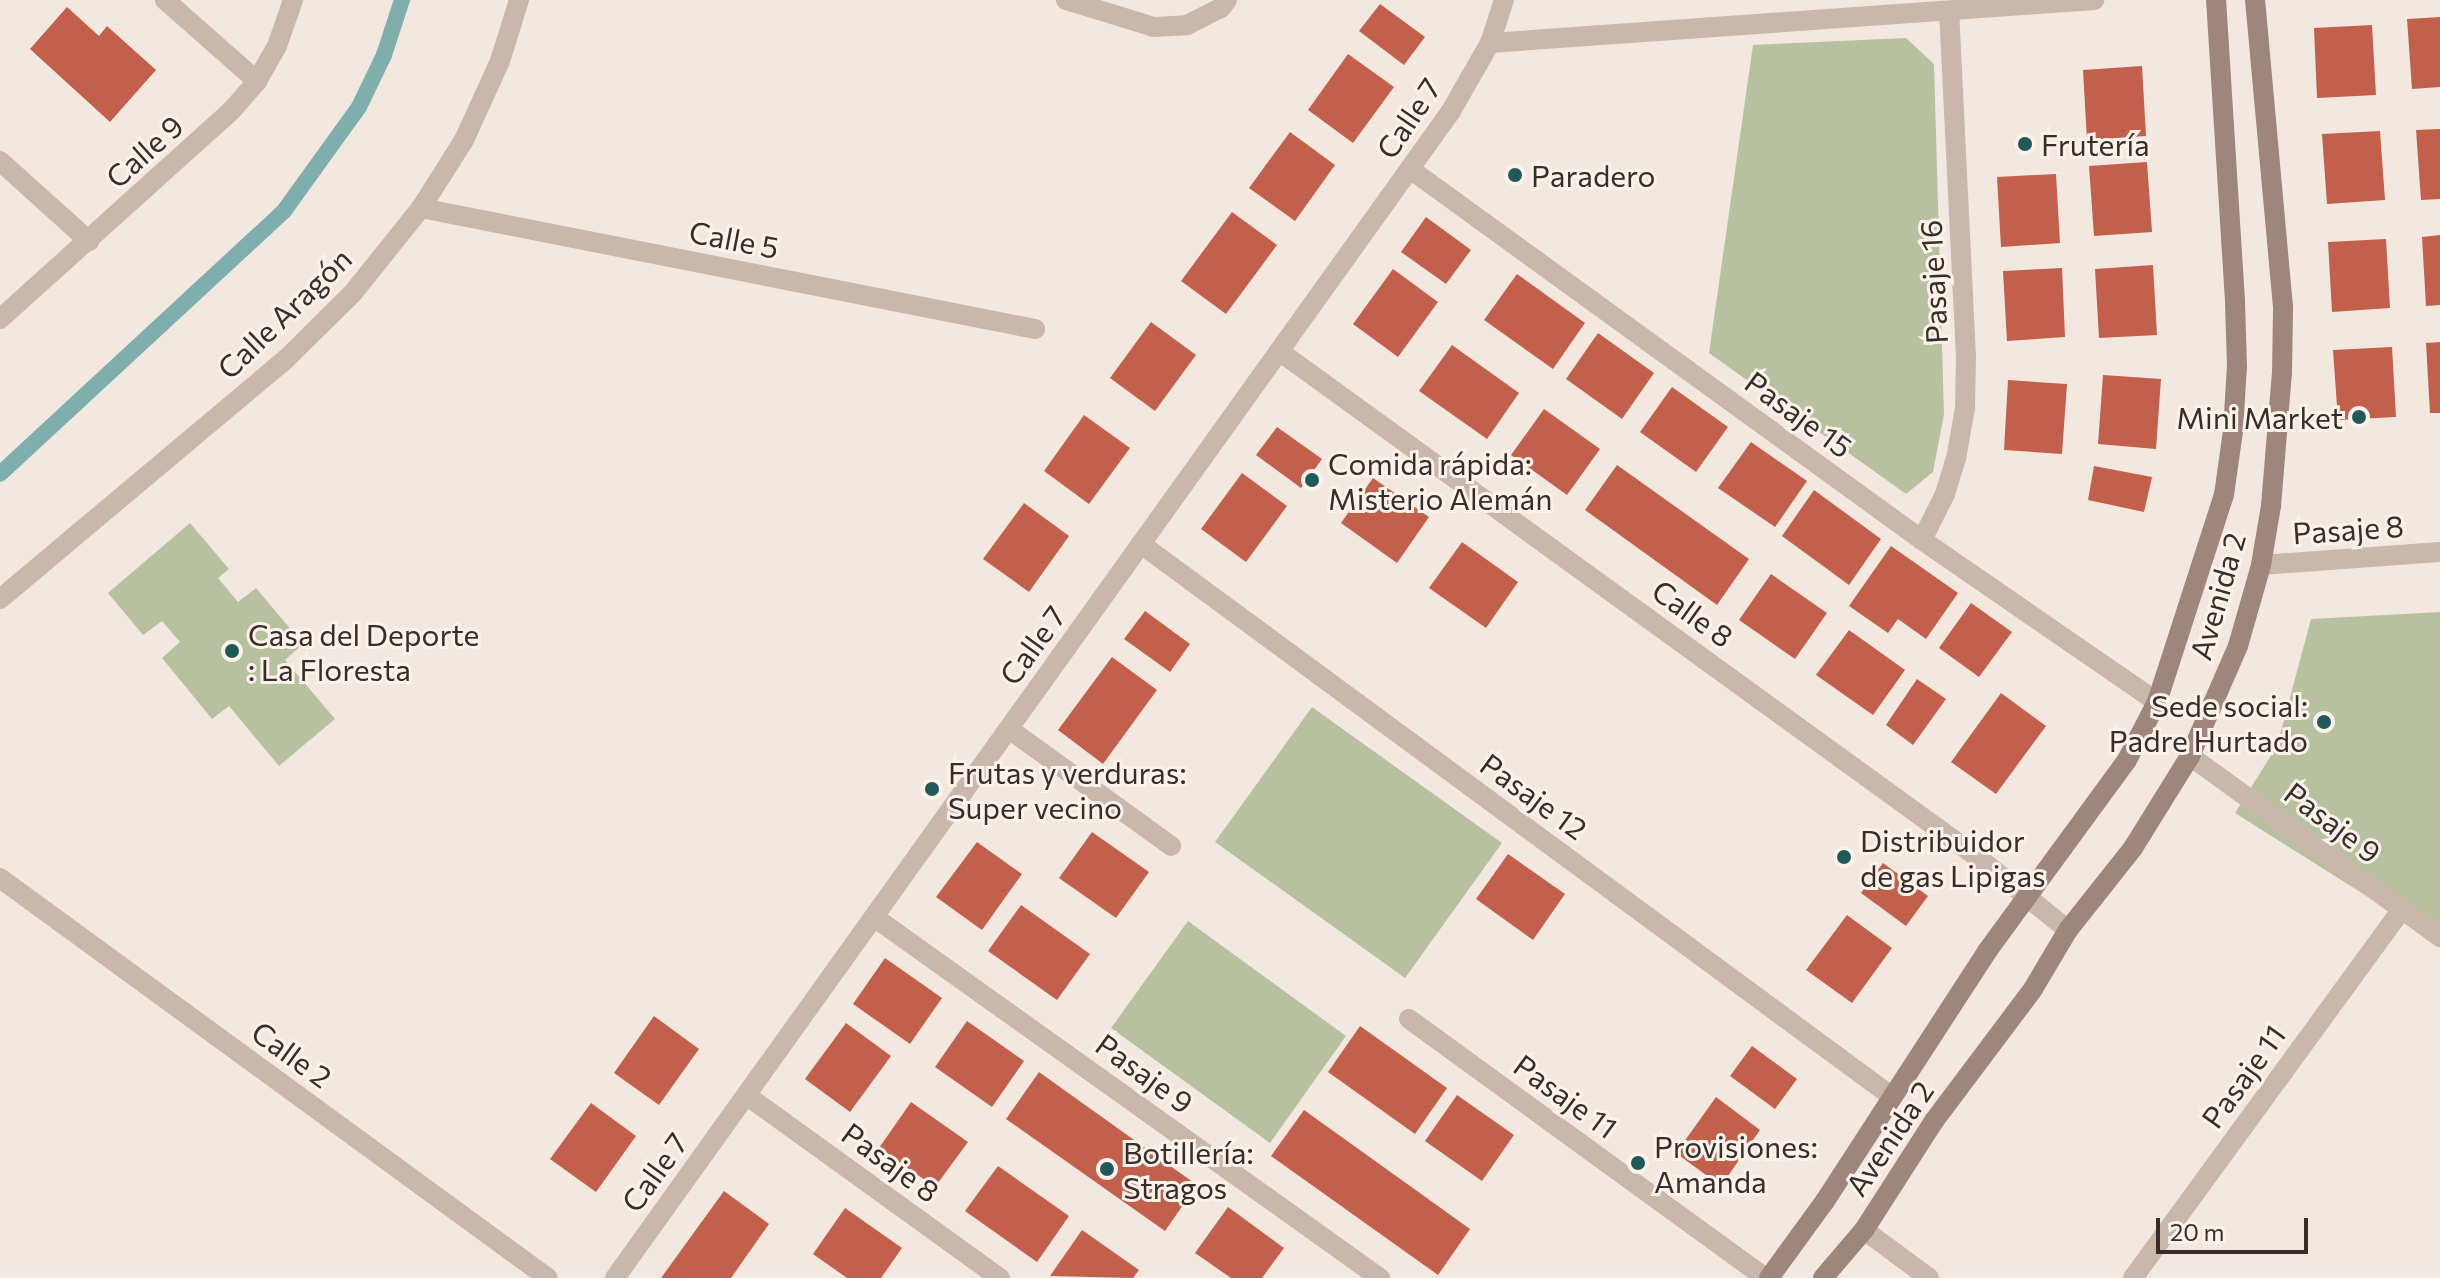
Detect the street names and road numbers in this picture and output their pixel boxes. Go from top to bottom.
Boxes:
street label: Calle 7 [1368,71,1448,165]
street label: Calle 9 [98,107,190,195]
street label: Calle 5 [686,213,782,265]
street label: Pasaje 16 [1912,219,1954,345]
street label: Calle Aragón [210,240,358,386]
street label: Pasaje 15 [1739,363,1859,465]
street label: Pasaje 8 [2291,507,2405,551]
street label: Avenida 2 [2182,528,2252,664]
street label: Calle 8 [1646,572,1740,654]
street label: Calle 7 [991,598,1073,692]
street label: Pasaje 12 [1474,745,1594,847]
street label: Pasaje 9 [2278,774,2388,870]
street label: Calle 2 [245,1013,339,1095]
street label: Pasaje 11 [2194,1017,2292,1135]
street label: Pasaje 9 [1089,1026,1201,1120]
street label: Pasaje 11 [1507,1047,1625,1145]
street label: Avenida 2 [1838,1074,1940,1202]
street label: Pasaje 8 [835,1115,947,1209]
street label: Calle 7 [613,1125,695,1219]

